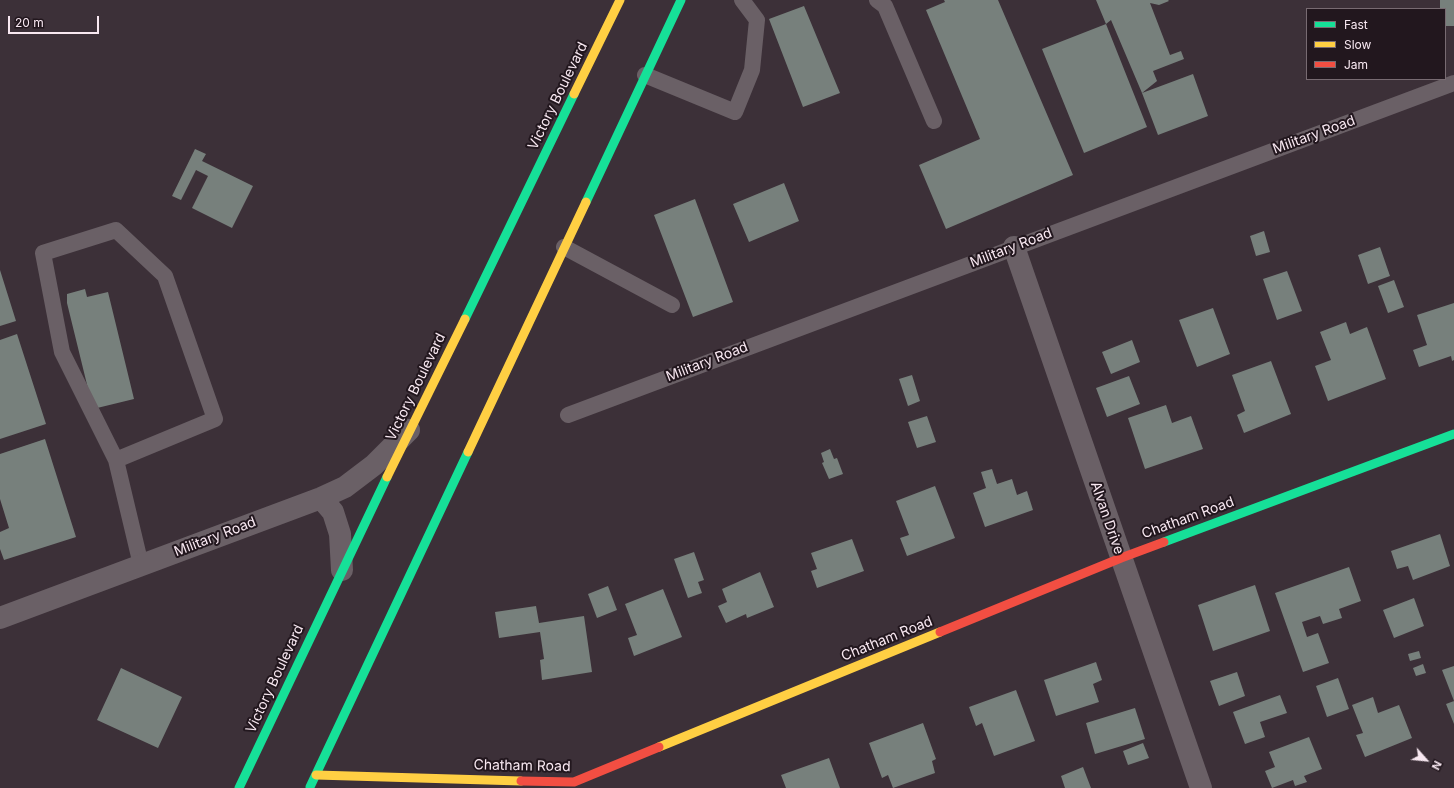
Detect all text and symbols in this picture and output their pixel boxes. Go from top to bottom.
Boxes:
scale bar [10,8,101,34]
legend [1306,8,1446,80]
text: 20 m [15,15,44,30]
text: Fast [1344,17,1368,32]
text: Slow [1344,37,1371,52]
street label: Victory Boulevard [525,39,591,153]
text: Jam [1344,57,1368,72]
street label: Military Road [1271,112,1357,158]
street label: Military Road [968,225,1054,271]
street label: Victory Boulevard [383,330,449,444]
street label: Military Road [664,339,750,385]
street label: Alvan Drive [1087,479,1127,557]
street label: Chatham Road [1140,494,1236,542]
street label: Military Road [172,514,258,560]
street label: Chatham Road [839,613,935,665]
street label: Victory Boulevard [243,622,307,736]
north arrow [1406,740,1446,780]
street label: Chatham Road [473,757,571,775]
text: N [1429,759,1445,772]

